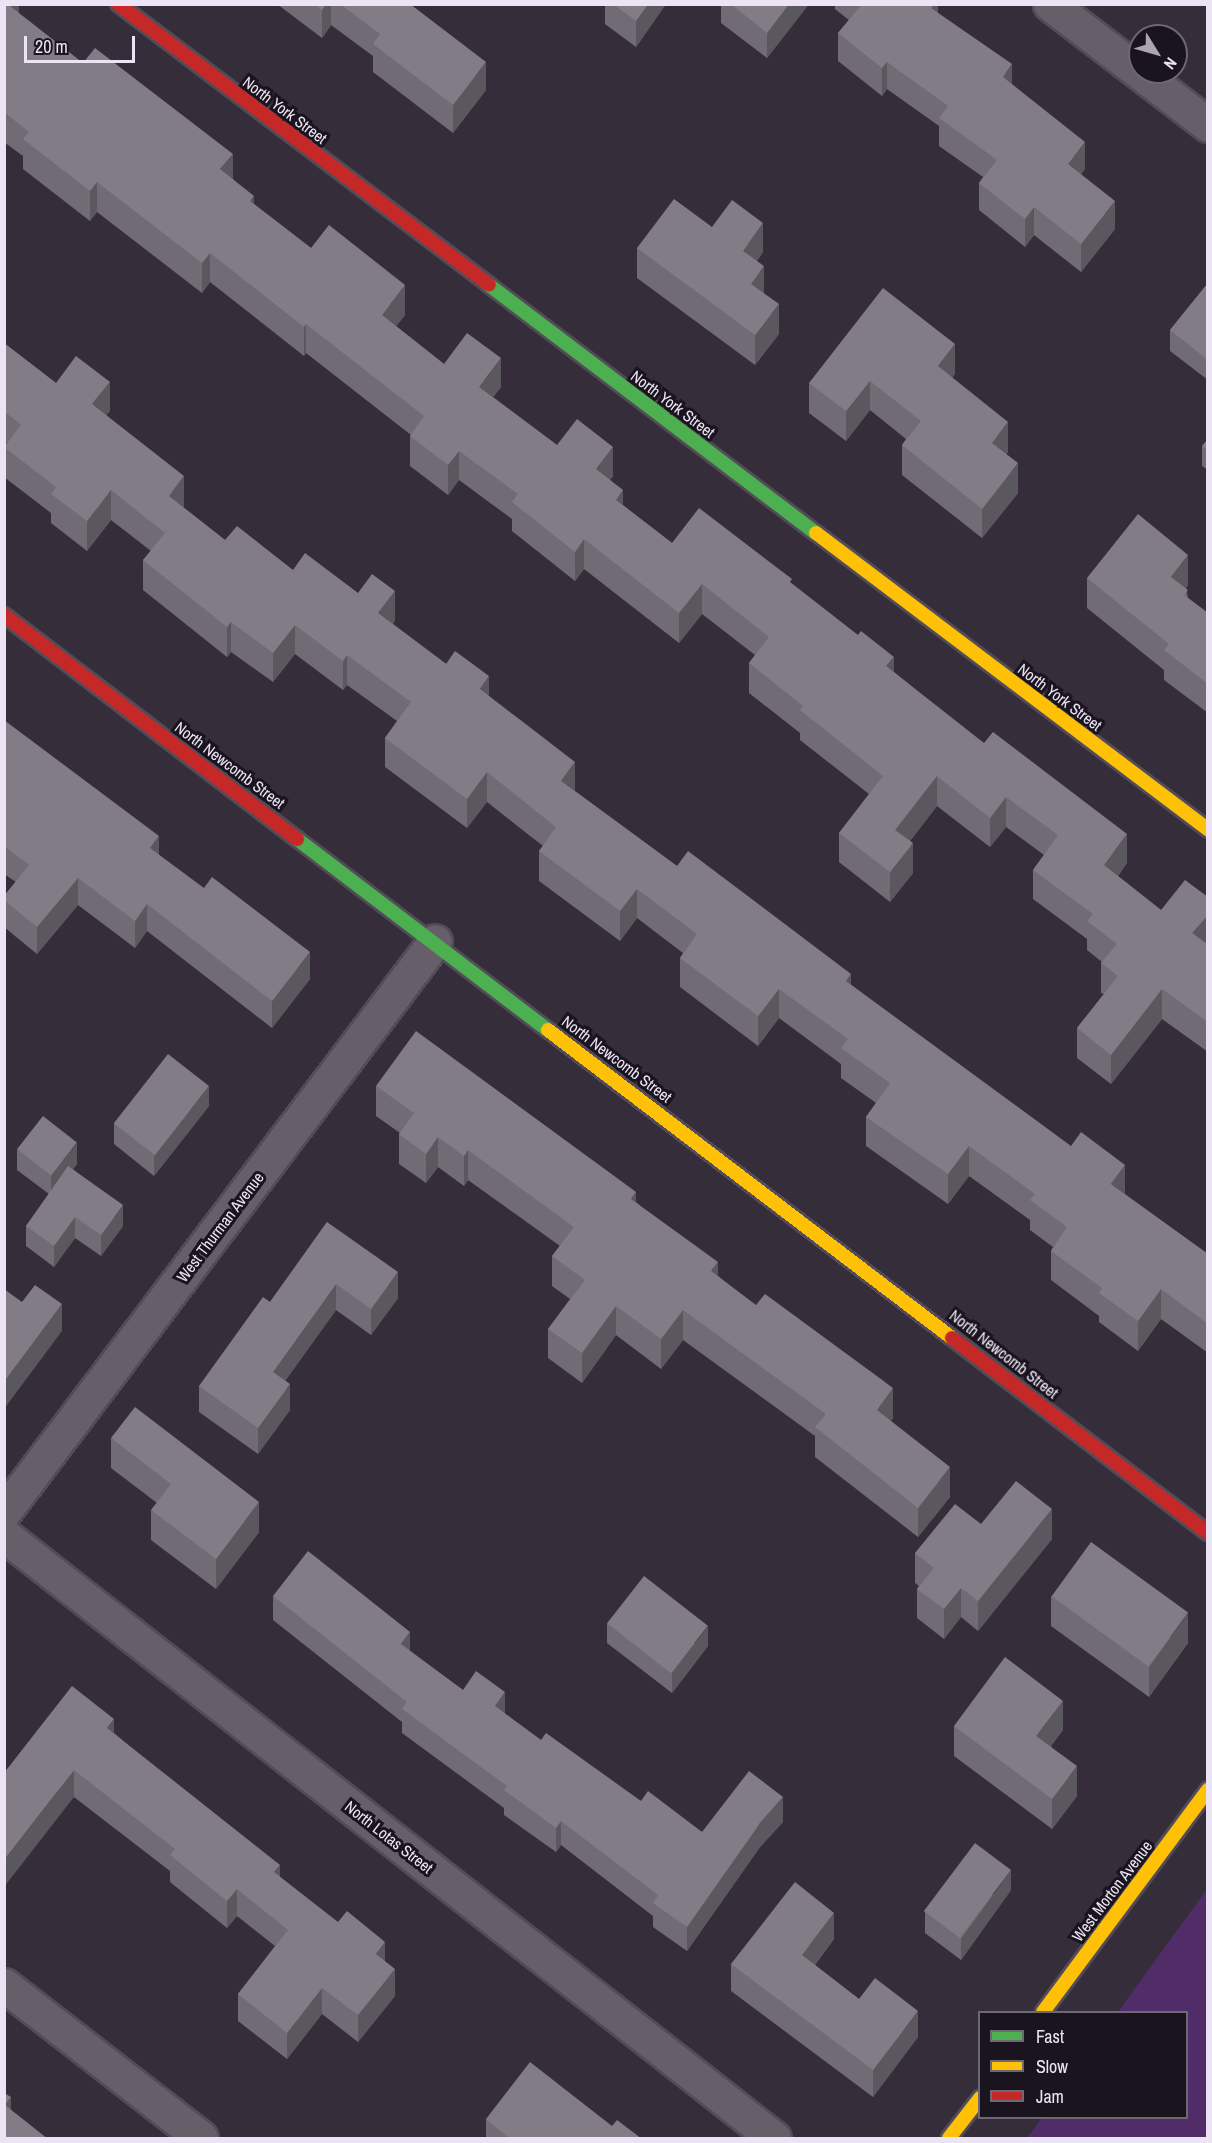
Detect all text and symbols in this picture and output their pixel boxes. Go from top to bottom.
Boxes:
scale bar [27,24,138,62]
north arrow [1128,24,1188,84]
text: 20 m [35,34,68,59]
text: N [1159,53,1182,74]
street label: North York Street [239,72,331,148]
street label: North York Street [627,366,719,442]
street label: North York Street [1014,659,1106,735]
street label: North Newcomb Street [171,717,289,813]
street label: North Newcomb Street [558,1011,676,1107]
street label: West Thurman Avenue [172,1168,268,1286]
street label: North Newcomb Street [946,1306,1062,1402]
street label: North Lotas Street [341,1797,437,1877]
street label: West Morton Avenue [1068,1836,1156,1946]
legend [978,2011,1188,2119]
text: Fast [1036,2024,1064,2049]
text: Slow [1036,2054,1068,2079]
text: Jam [1036,2084,1064,2109]

